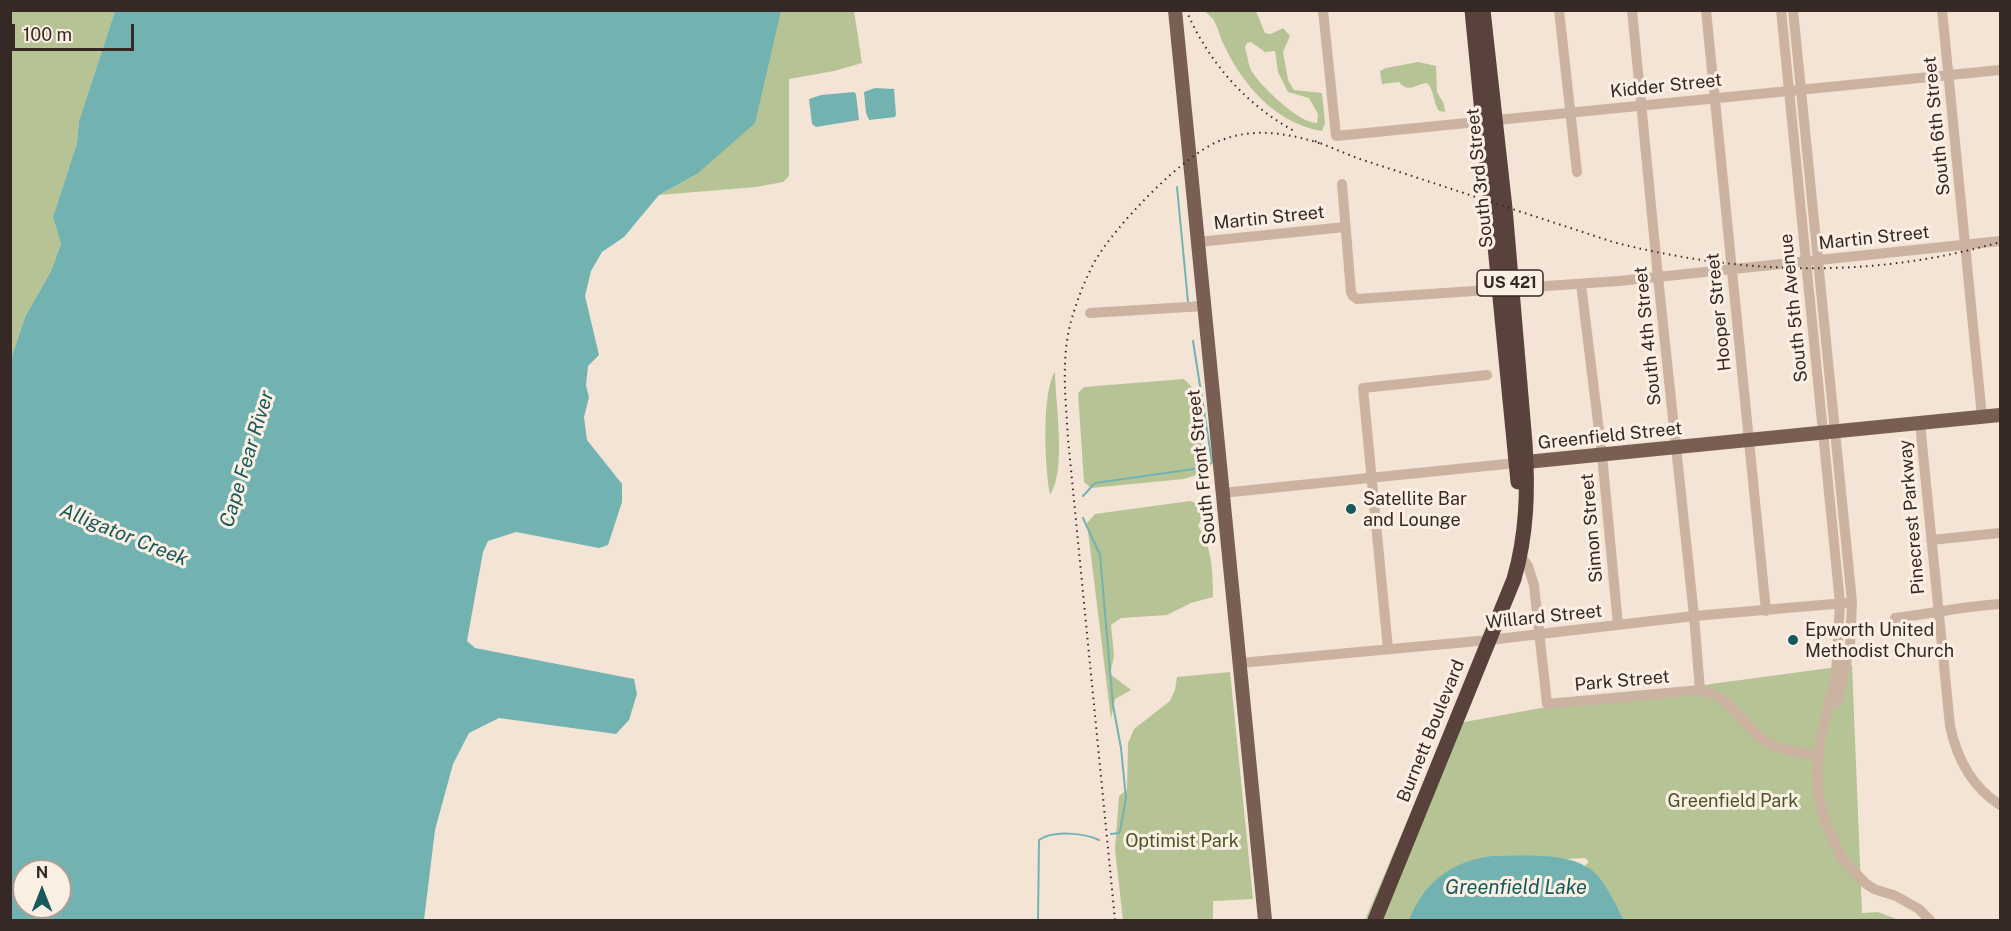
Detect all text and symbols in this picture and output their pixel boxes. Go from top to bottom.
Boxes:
scale bar [15,12,136,50]
text: 100 m [23,24,72,45]
street label: South 6th Street [1919,55,1955,197]
street label: Kidder Street [1609,69,1723,103]
street label: South 3rd Street [1462,107,1498,249]
street label: Martin Street [1212,201,1326,235]
street label: Martin Street [1817,221,1931,255]
street label: South 5th Avenue [1775,233,1813,383]
street label: Hooper Street [1702,252,1736,372]
street label: South 4th Street [1630,265,1666,407]
road number: US 421 [1477,270,1543,296]
water label: Cape Fear River [215,388,279,530]
street label: South Front Street [1183,388,1221,546]
street label: Greenfield Street [1537,418,1683,454]
street label: Pinecrest Parkway [1894,439,1930,595]
street label: Simon Street [1576,472,1608,584]
place label: Satellite Bar and Lounge [1363,488,1467,530]
water label: Alligator Creek [57,498,191,572]
marker: Satellite Bar and Lounge [1344,502,1358,516]
street label: Willard Street [1485,600,1603,634]
place label: Epworth United Methodist Church [1805,619,1954,662]
marker: Epworth United Methodist Church [1786,633,1800,647]
street label: Burnett Boulevard [1393,657,1469,805]
street label: Park Street [1574,666,1670,696]
park label: Greenfield Park [1668,790,1798,812]
park label: Optimist Park [1125,830,1239,852]
north arrow [12,859,72,919]
text: N [36,863,48,882]
water label: Greenfield Lake [1445,876,1587,900]

